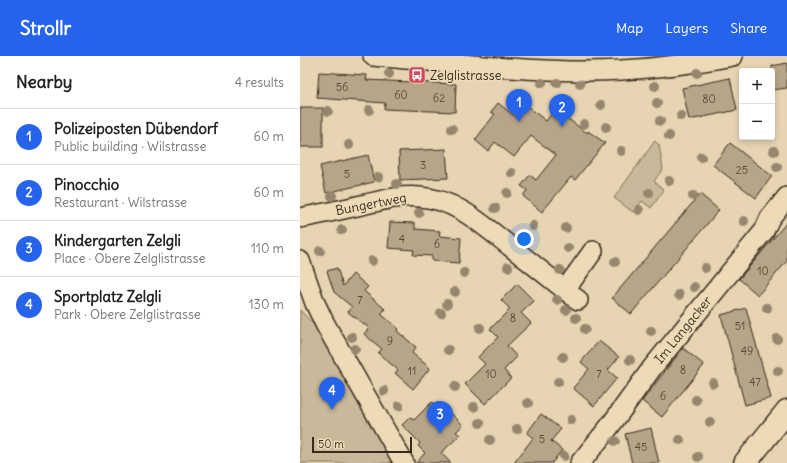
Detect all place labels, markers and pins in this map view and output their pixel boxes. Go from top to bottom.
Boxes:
bus stop icon: Zelglistrasse [407,65,427,85]
place label: Zelglistrasse [430,67,502,84]
pin: 1 [506,89,532,122]
pin: 2 [549,94,575,127]
pin: 4 [319,377,345,410]
pin: 3 [427,401,453,434]

